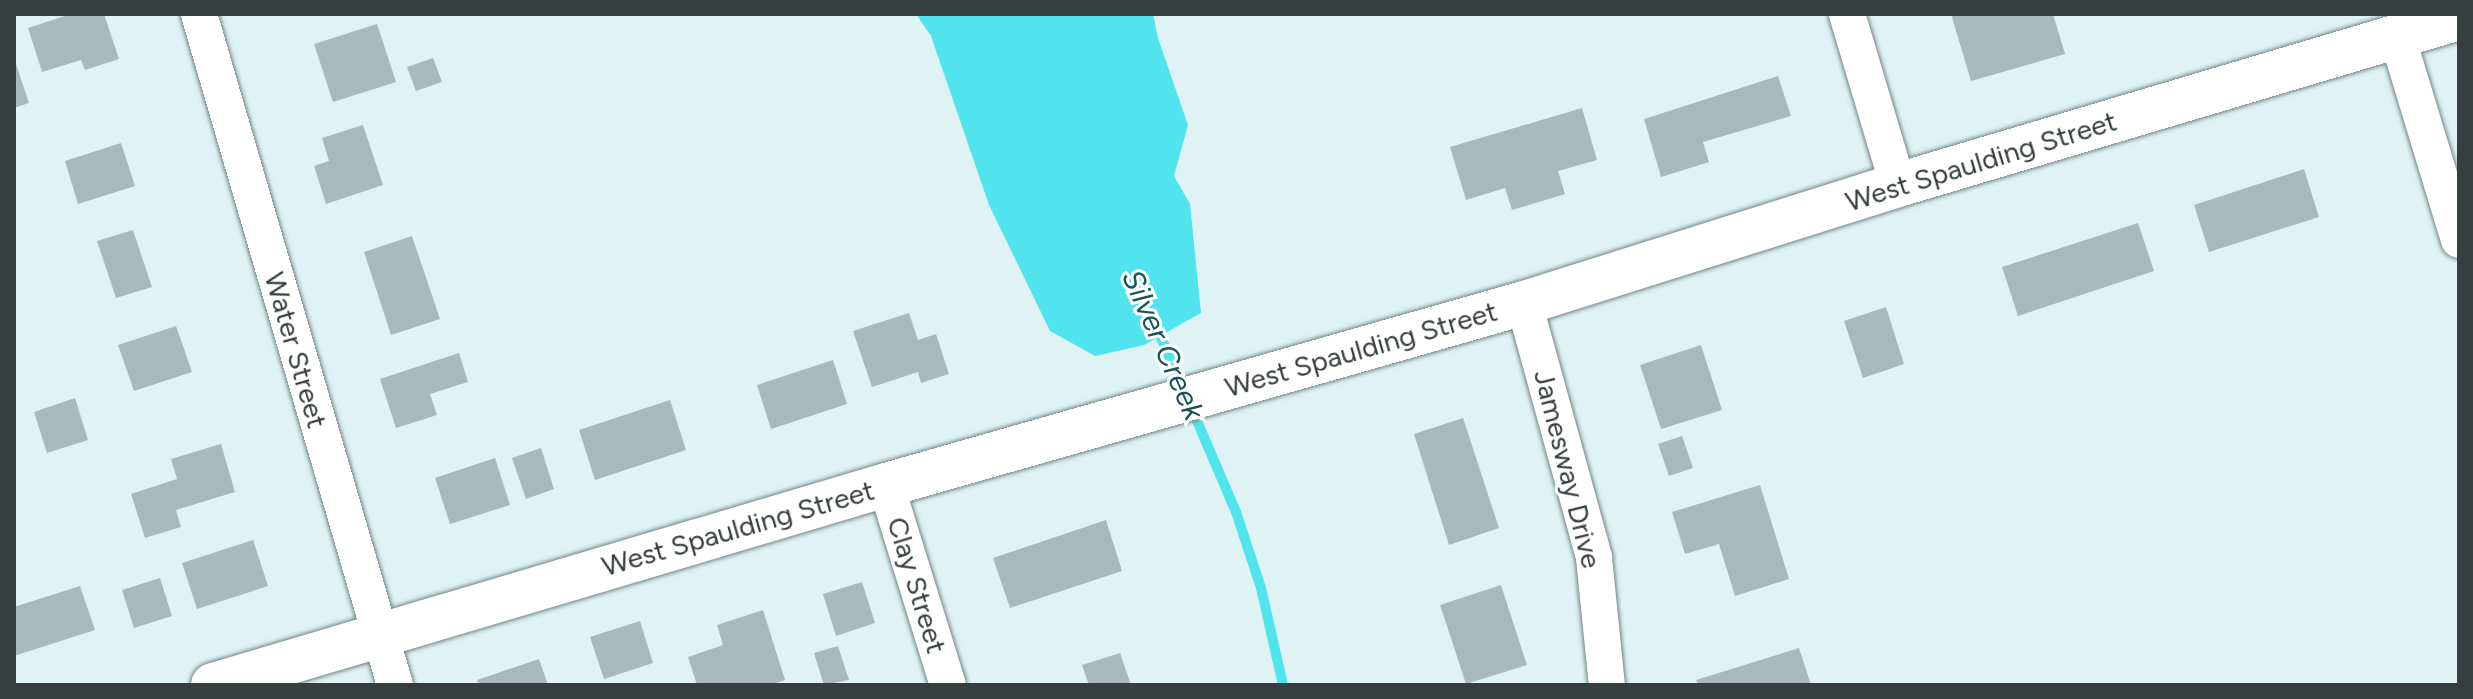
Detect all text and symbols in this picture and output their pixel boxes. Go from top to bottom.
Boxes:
street label: West Spaulding Street [1841,104,2121,218]
water label: Silver Creek [1114,264,1212,426]
street label: Water Street [258,268,334,432]
street label: West Spaulding Street [1221,294,1501,404]
street label: Jamesway Drive [1527,366,1609,572]
street label: West Spaulding Street [598,473,878,583]
street label: Clay Street [880,513,954,657]

